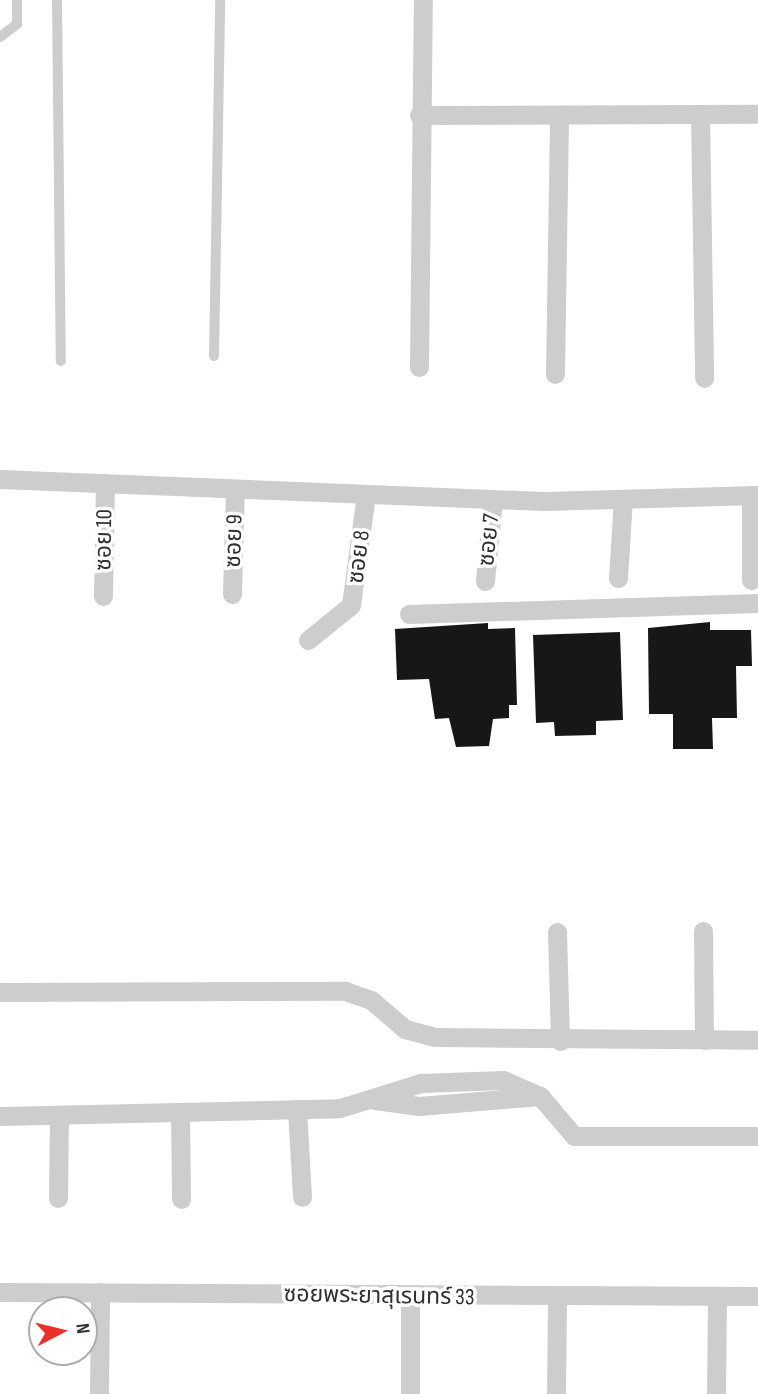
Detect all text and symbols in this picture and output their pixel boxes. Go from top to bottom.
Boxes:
street label: ซอย 10 [90,509,118,571]
street label: ซอย 7 [473,512,505,568]
street label: ซอย 9 [219,514,249,568]
street label: ซอย 8 [342,529,376,585]
street label: ซอยพระยาสุเรนทร์ 33 [283,1281,475,1311]
north arrow [28,1296,98,1366]
text: N [70,1322,94,1335]

